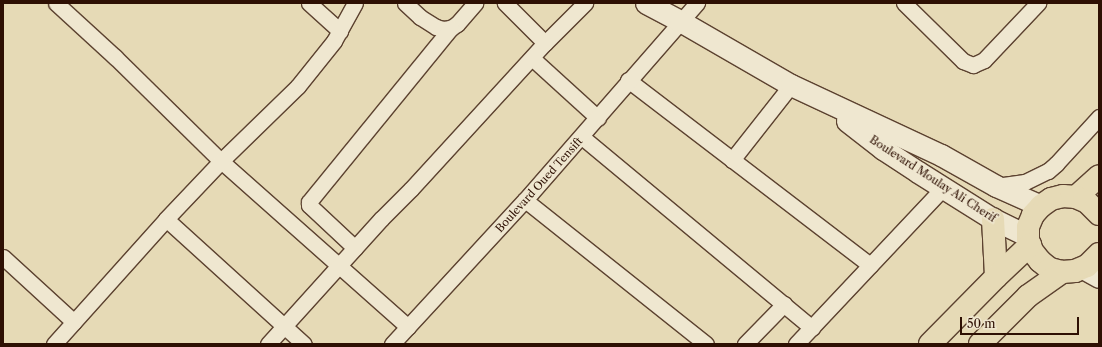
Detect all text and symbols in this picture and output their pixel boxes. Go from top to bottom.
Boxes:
street label: Boulevard Moulay Ali Cherif [867,133,999,225]
street label: Boulevard Oued Tensift [493,135,585,235]
scale bar [962,309,1081,335]
text: 50 m [967,316,996,331]

